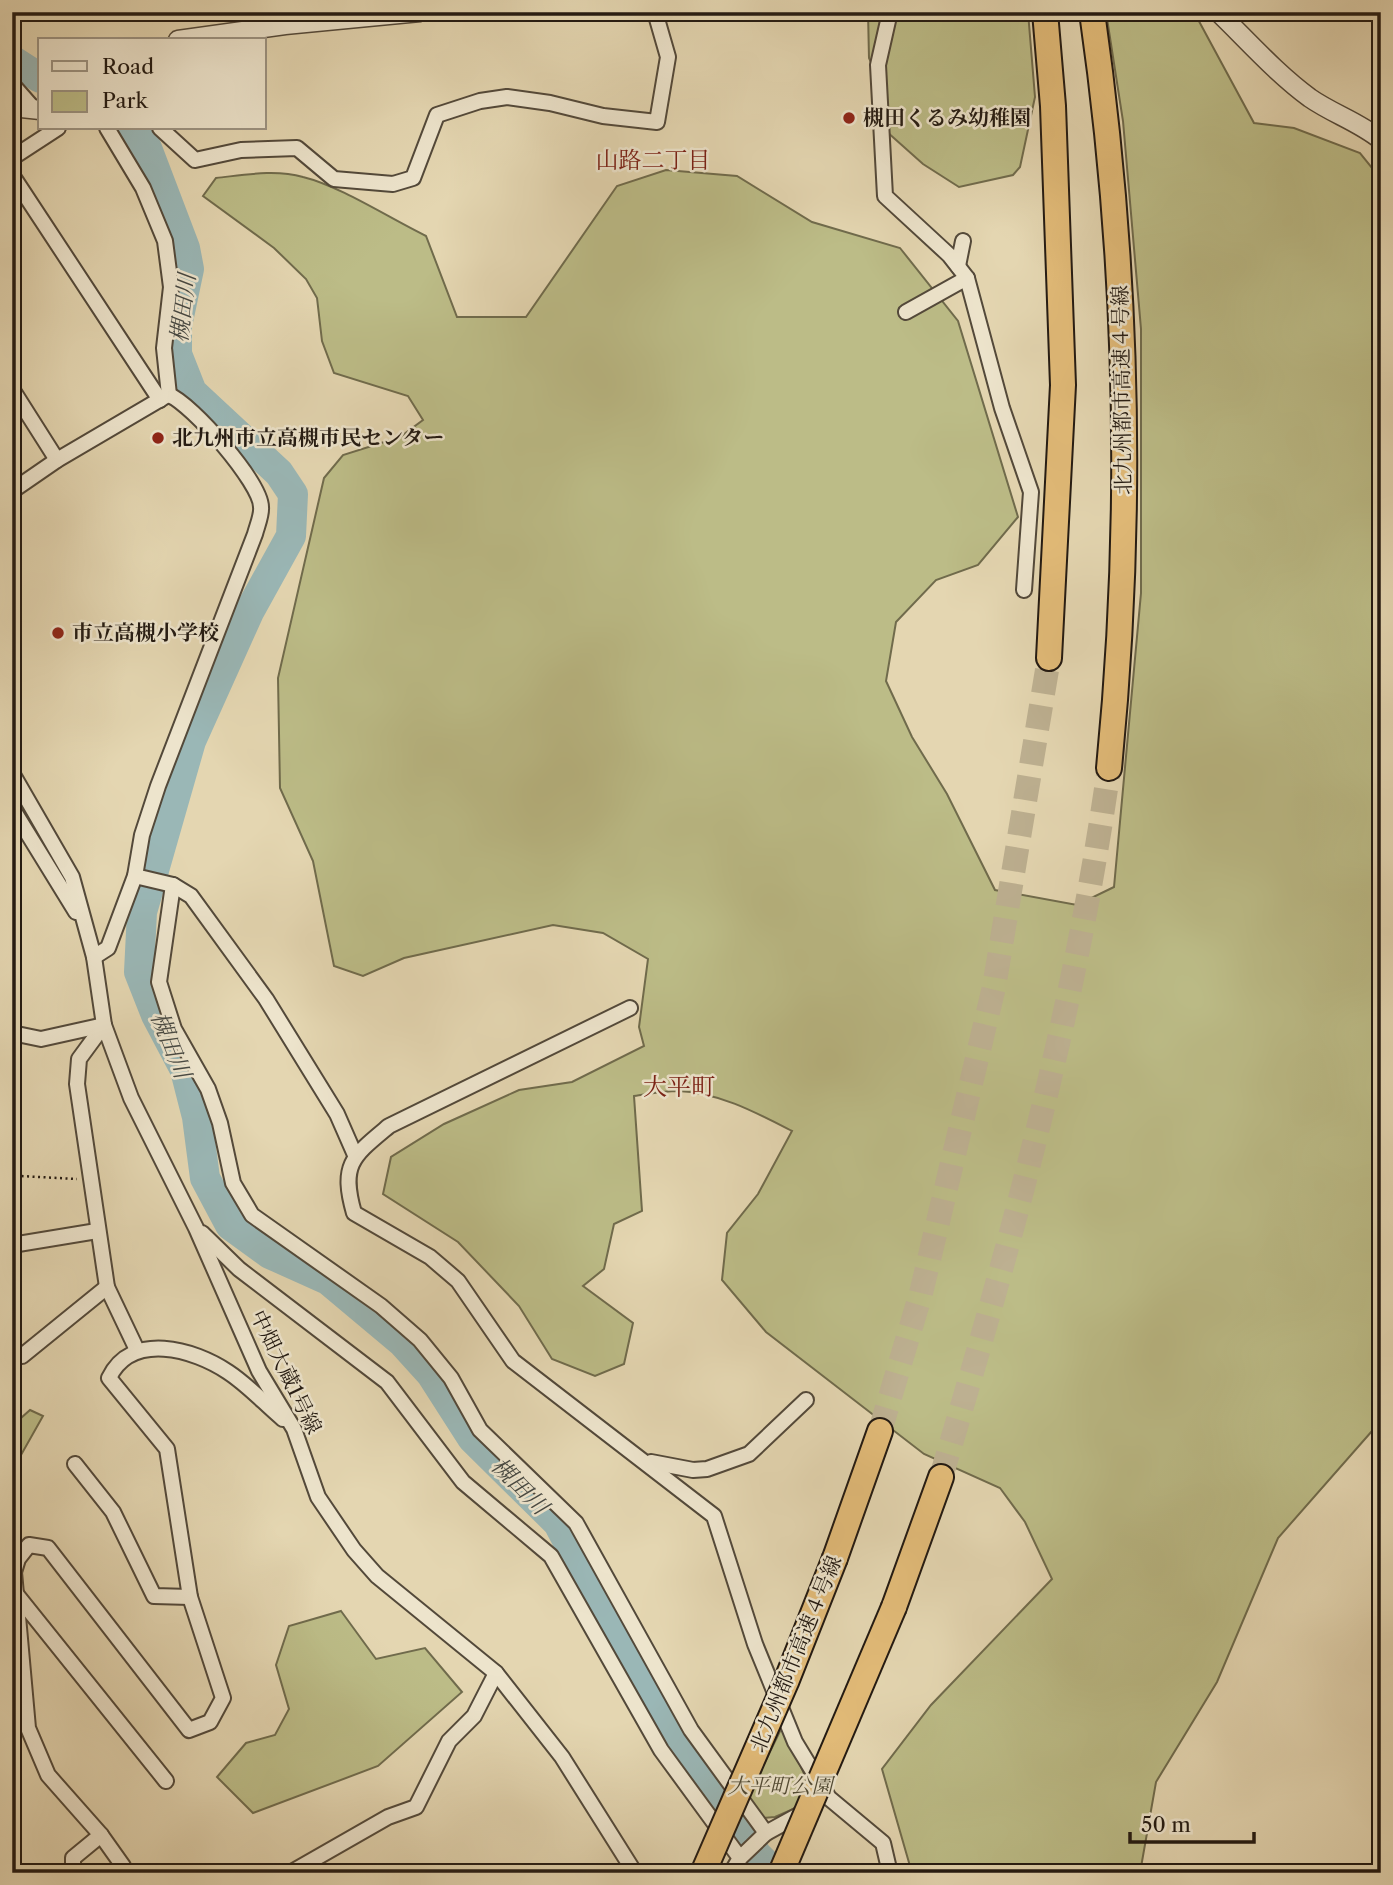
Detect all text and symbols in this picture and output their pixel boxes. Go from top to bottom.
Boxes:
legend [38,38,266,130]
text: Road [102,54,154,79]
text: Park [102,88,148,113]
place label: 槻田くるみ幼稚園 [863,105,1031,130]
marker: 槻田くるみ幼稚園 [841,110,857,126]
district label: 山路二丁目 [596,146,711,174]
water label: 槻田川 [165,269,201,344]
street label: 北九州都市高速４号線 [1107,285,1136,495]
place label: 北九州市立高槻市民センター [172,425,444,450]
marker: 北九州市立高槻市民センター [150,430,166,446]
place label: 市立高槻小学校 [72,620,219,645]
marker: 市立高槻小学校 [50,625,66,641]
water label: 槻田川 [145,1008,198,1085]
district label: 大平町 [643,1072,715,1101]
street label: 中畑大蔵1号線 [246,1306,327,1438]
water label: 槻田川 [486,1452,556,1522]
street label: 北九州都市高速４号線 [745,1552,846,1756]
park label: 大平町公園 [728,1773,835,1798]
scale bar [1130,1801,1255,1845]
text: 50 m [1141,1812,1191,1837]

